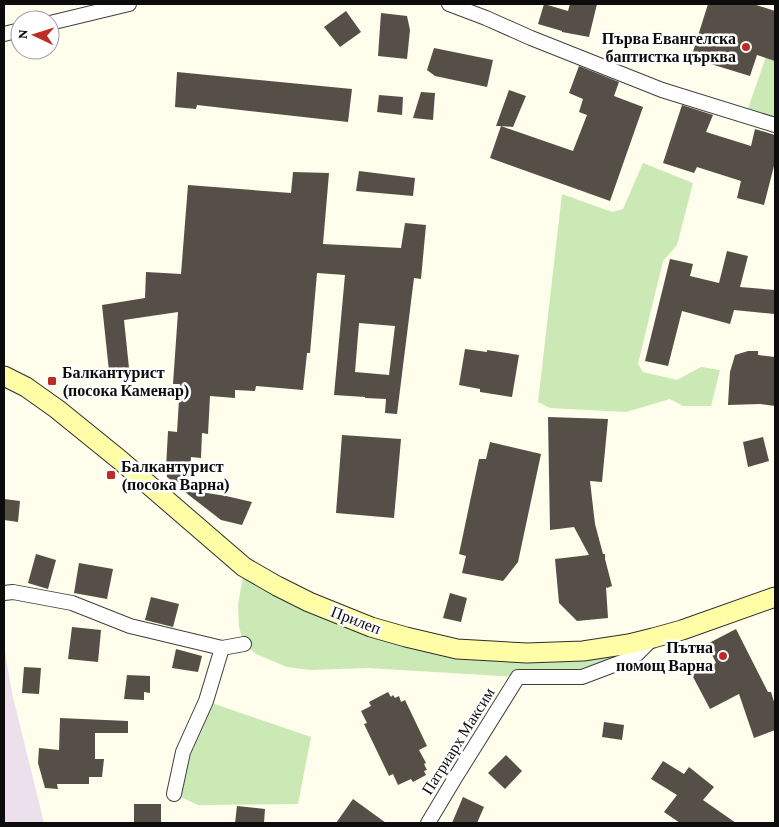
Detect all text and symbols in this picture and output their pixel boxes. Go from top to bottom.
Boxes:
north arrow [10,10,60,60]
text: N [14,28,30,39]
place label: Първа Евангелска баптистка църква [602,30,736,66]
marker: Първа Евангелска баптистка църква [740,41,752,53]
place label: Балкантурист (посока Каменар) [62,364,190,400]
marker: Балкантурист (посока Каменар) [46,375,58,387]
place label: Балкантурист (посока Варна) [121,458,230,494]
marker: Балкантурист (посока Варна) [105,469,117,481]
street label: Прилеп [328,603,384,638]
place label: Пътна помощ Варна [616,639,713,675]
marker: Пътна помощ Варна [717,650,729,662]
street label: Патриарх Максим [418,685,499,798]

